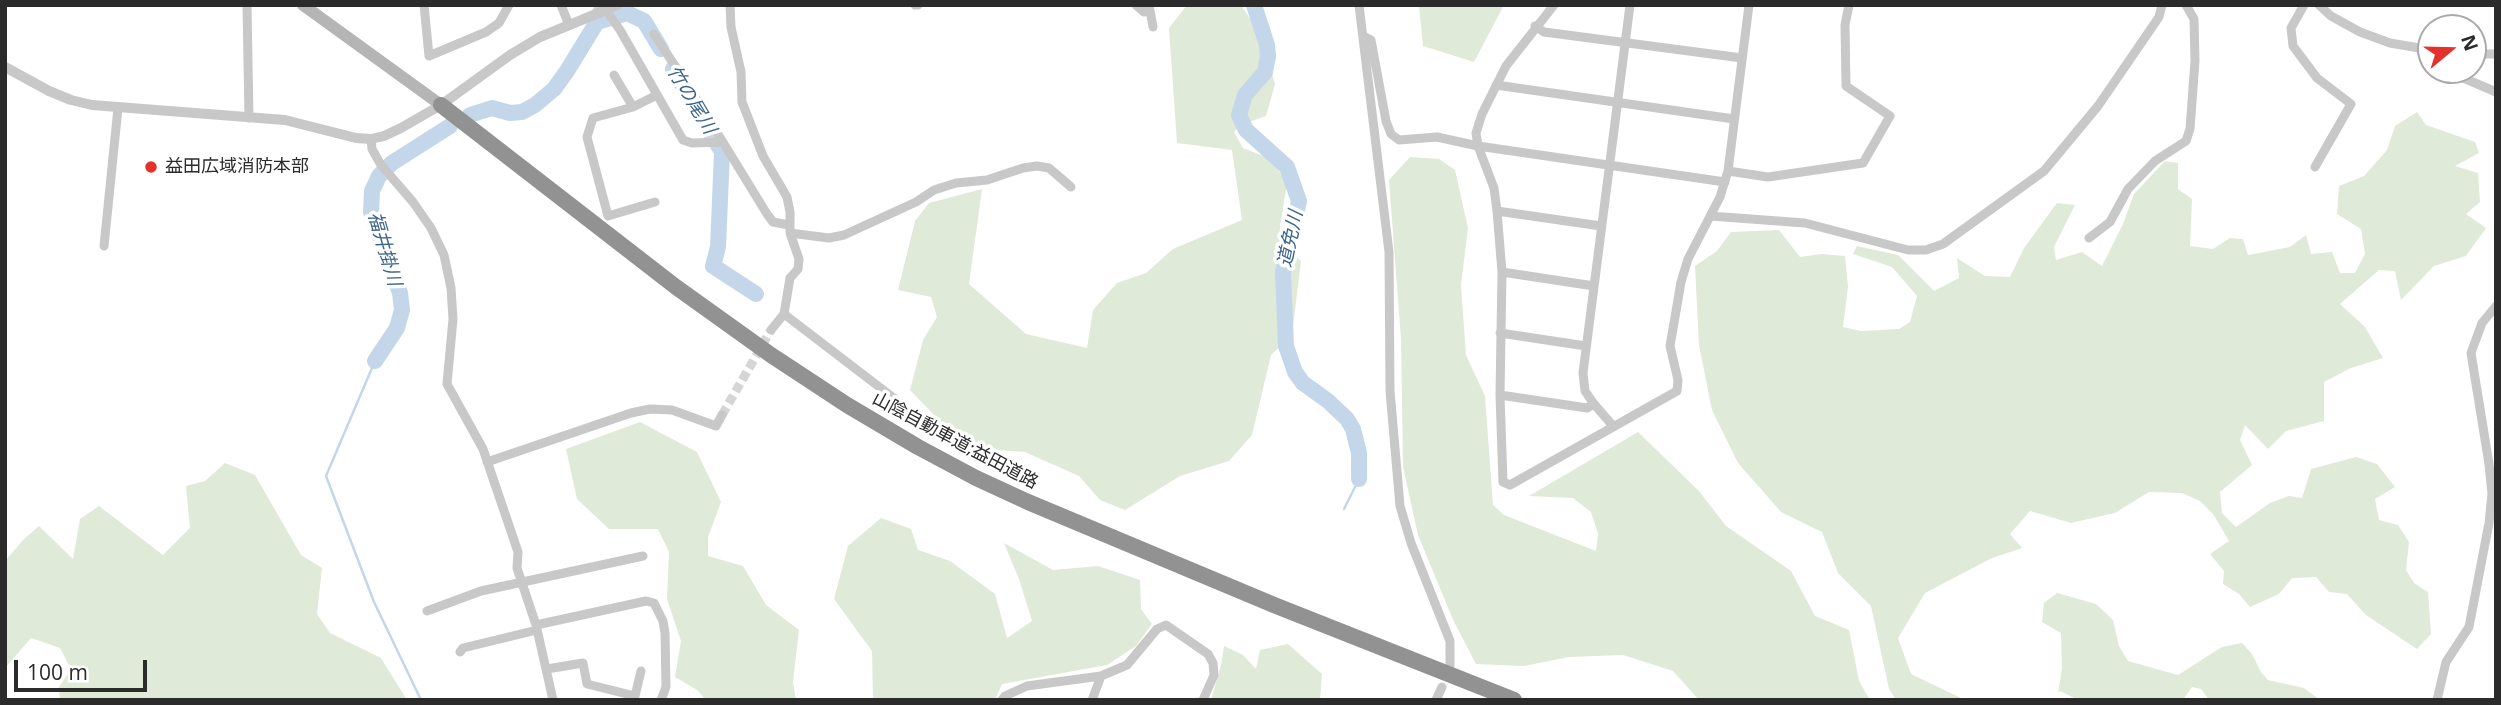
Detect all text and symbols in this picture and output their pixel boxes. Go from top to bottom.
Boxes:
north arrow [2417,14,2487,84]
text: N [2455,31,2485,54]
water label: 竹の尾川 [662,62,720,138]
place label: 益田広域消防本部 [165,156,309,178]
marker: 益田広域消防本部 [143,159,159,175]
water label: 福井掛川 [363,209,405,289]
water label: 道免川 [1274,209,1308,269]
street label: 山陰自動車道;益田道路 [868,388,1042,494]
scale bar [18,646,150,690]
text: 100 m [27,658,88,686]

